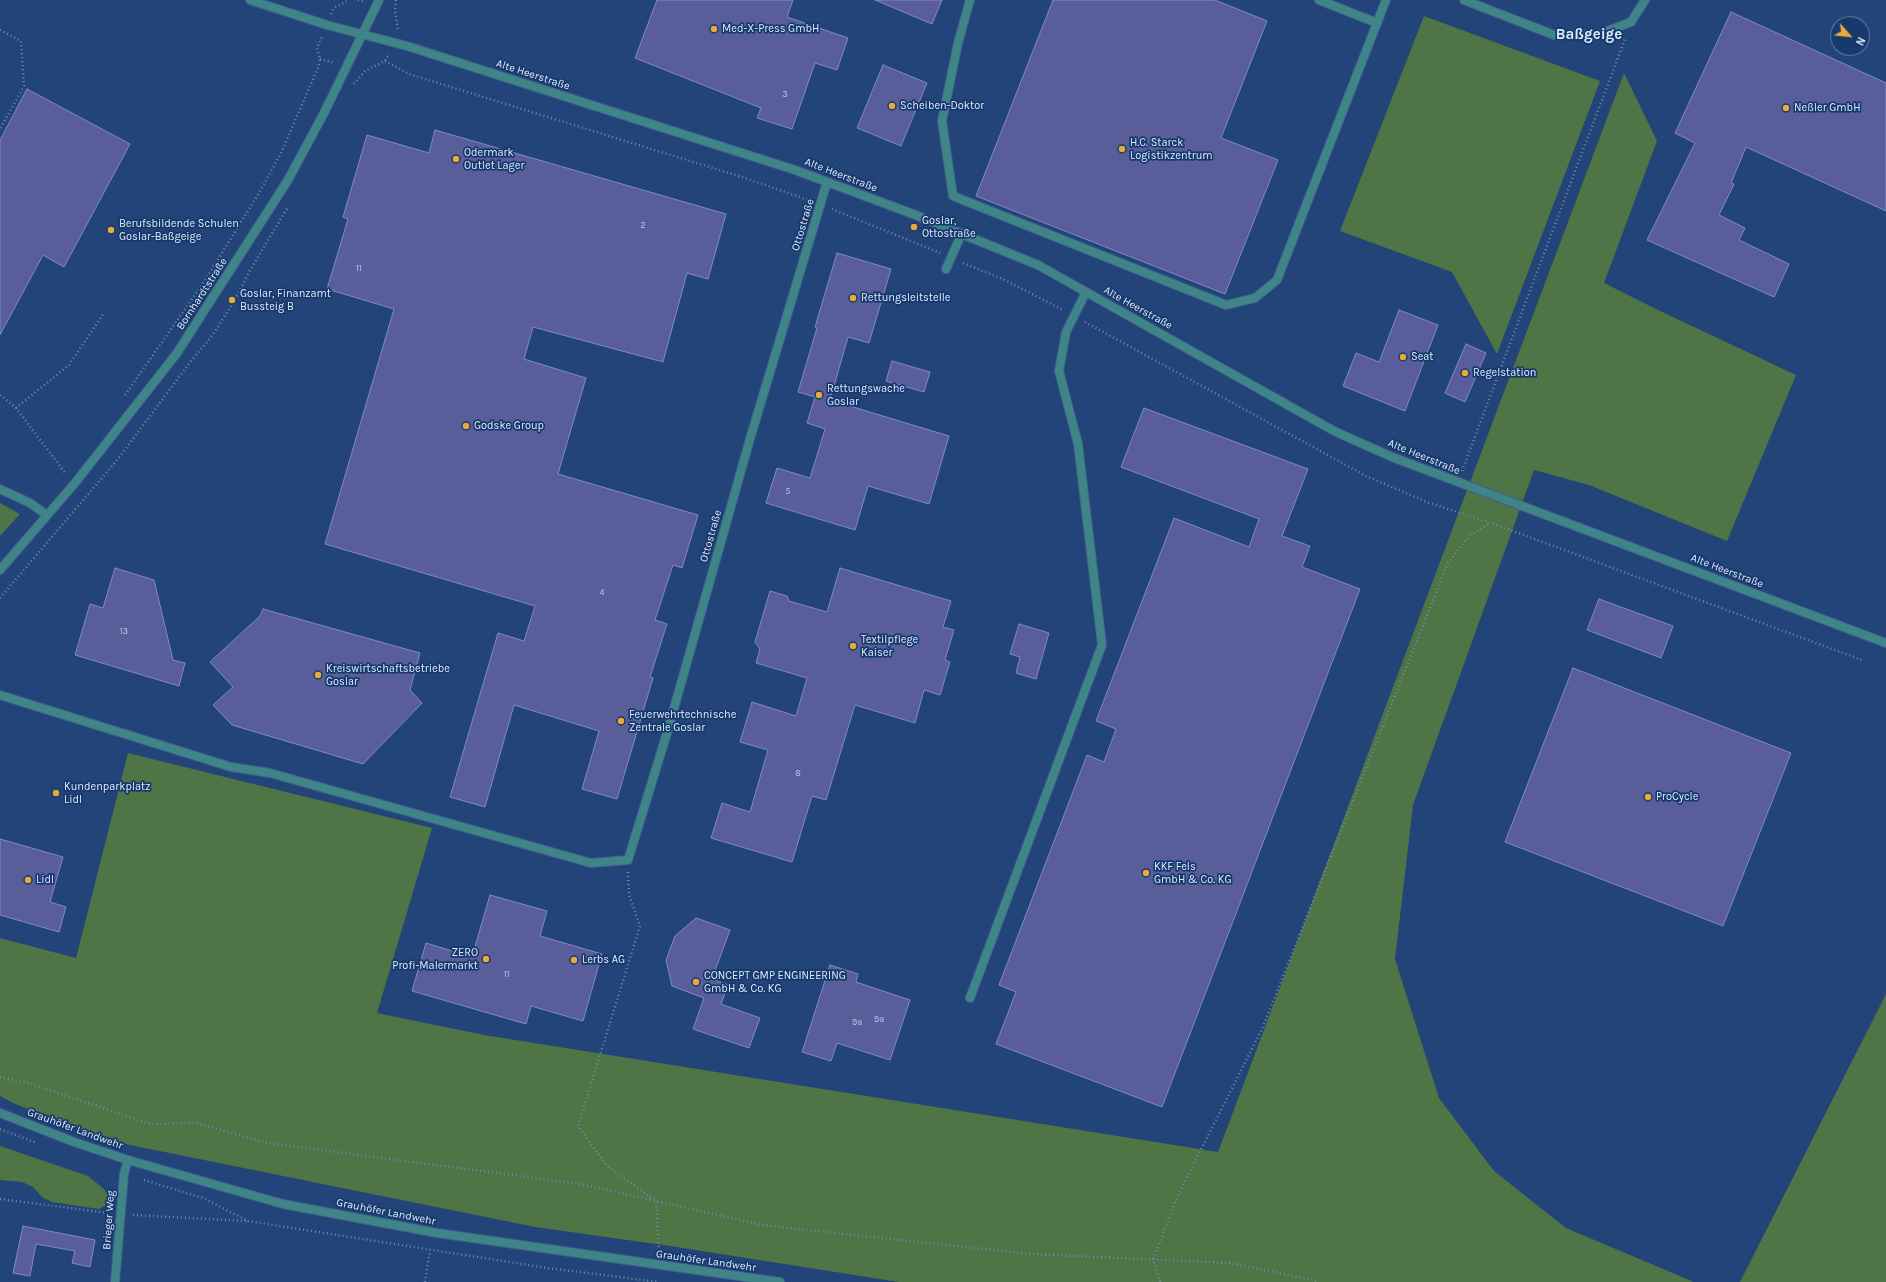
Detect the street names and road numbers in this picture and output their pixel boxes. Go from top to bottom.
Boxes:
street label: Alte Heerstraße [494,57,572,93]
street label: Alte Heerstraße [803,155,879,195]
street label: Ottostraße [789,197,817,253]
street label: Bornhardtstraße [174,256,230,332]
street label: Alte Heerstraße [1101,284,1175,332]
street label: Alte Heerstraße [1386,437,1462,477]
street label: Ottostraße [697,508,725,564]
street label: Alte Heerstraße [1689,551,1765,591]
street label: Grauhöfer Landwehr [25,1106,125,1152]
street label: Brieger Weg [100,1190,118,1250]
street label: Grauhöfer Landwehr [335,1196,437,1228]
street label: Grauhöfer Landwehr [655,1247,757,1275]

